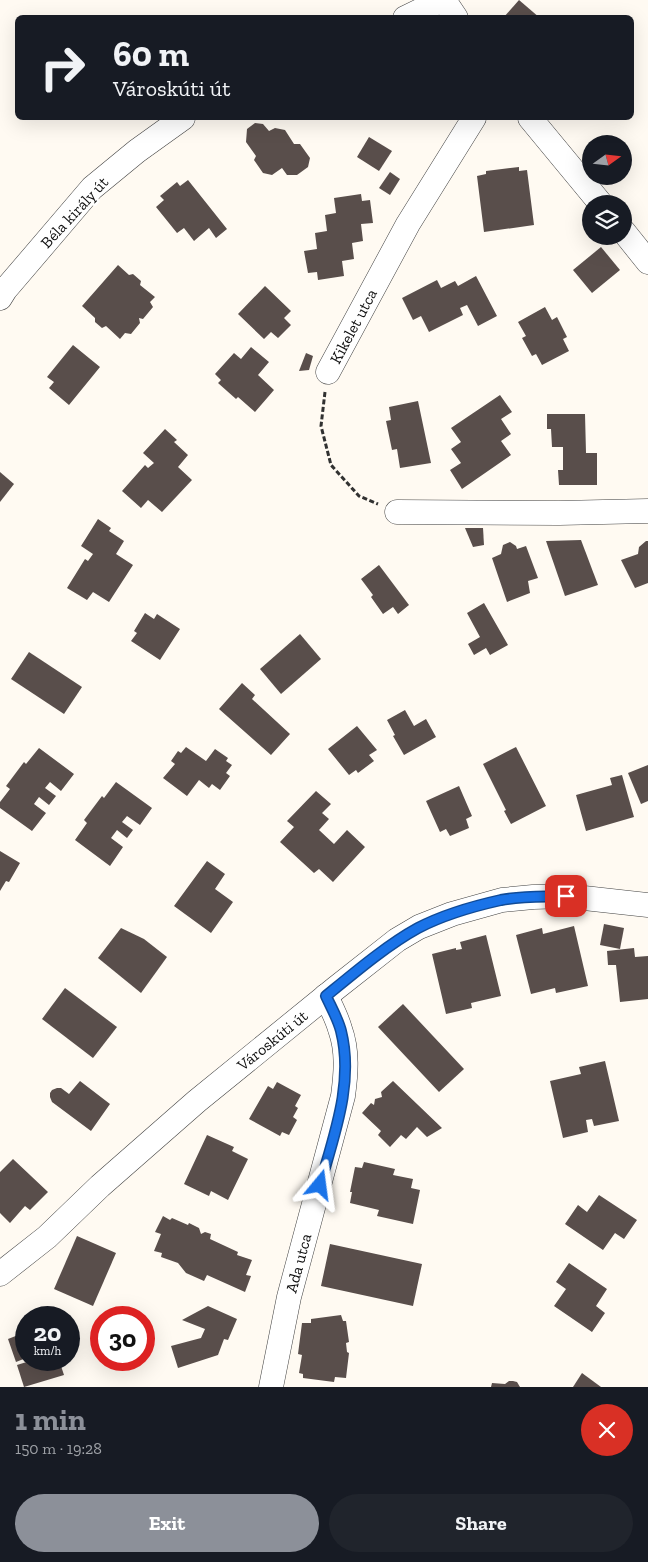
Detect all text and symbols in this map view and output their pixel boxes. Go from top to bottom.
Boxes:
text: 60 m [113,33,189,75]
icon: right [30,35,95,100]
text: Városkúti út [113,75,230,102]
north arrow [582,135,632,185]
map controls [582,135,632,245]
street label: Béla király út [37,173,112,252]
button: layers [582,195,632,245]
street label: Kikelet utca [326,285,381,367]
pin [545,875,587,917]
icon: arrive [552,882,580,910]
street label: Városkúti út [232,1006,311,1075]
position arrow [293,1158,345,1210]
street label: Ada utca [281,1231,316,1295]
speed limit sign: 30 [90,1306,155,1371]
text: 20 [34,1317,61,1347]
text: km/h [34,1344,61,1358]
text: 1 min [15,1402,86,1438]
button: close [581,1404,633,1456]
text: 150 m · 19:28 [15,1439,102,1458]
button: Exit [15,1494,319,1552]
button: Share [329,1494,633,1552]

